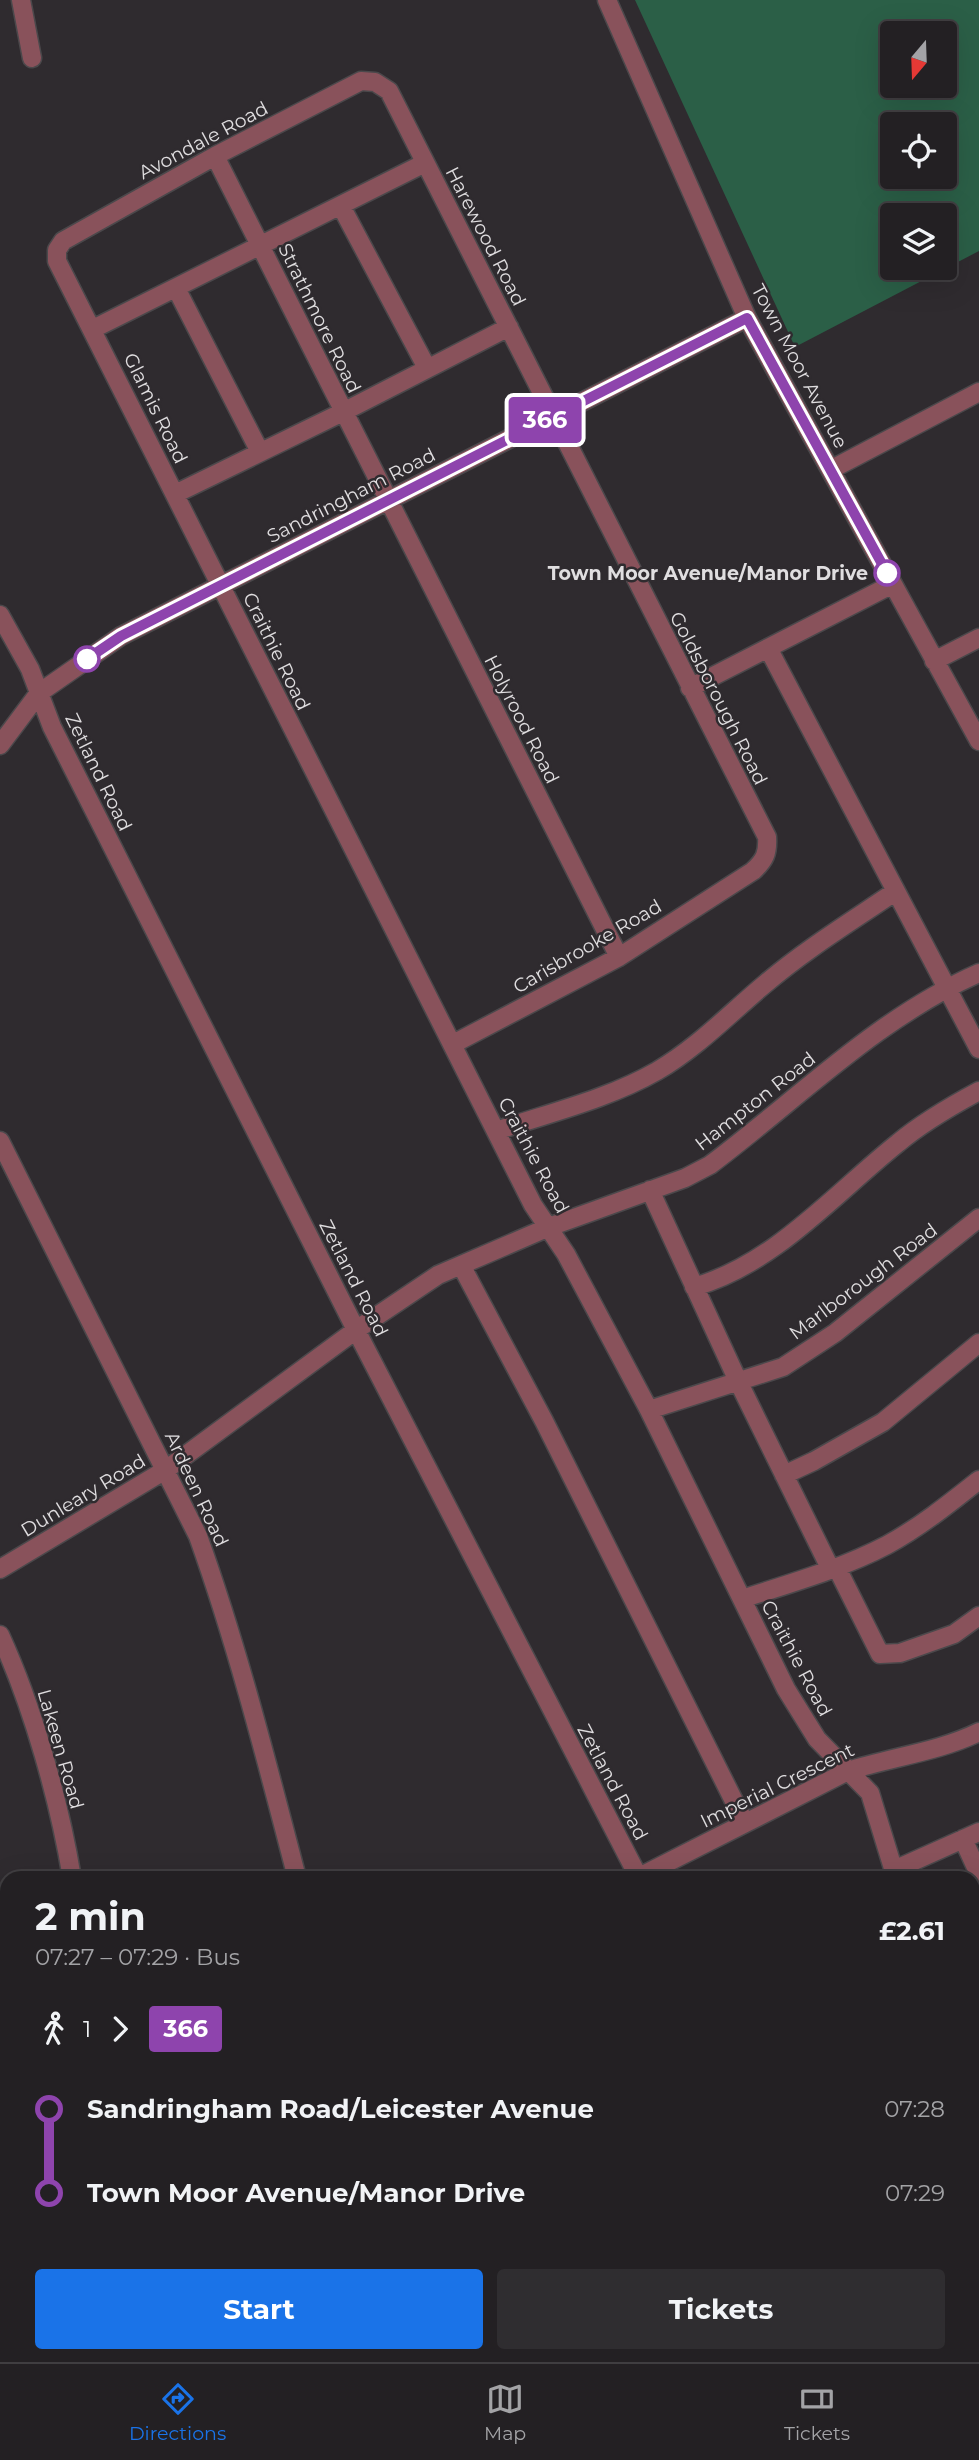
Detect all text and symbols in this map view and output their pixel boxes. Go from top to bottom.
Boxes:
north arrow [880,21,957,98]
map controls [880,21,957,280]
street label: Avondale Road [135,97,272,184]
button: locate [880,112,957,189]
street label: Harewood Road [441,163,531,310]
button: layers [880,203,957,280]
street label: Strathmore Road [273,240,366,397]
street label: Town Moor Avenue [747,280,853,452]
street label: Glamis Road [119,349,192,467]
line badge: 366 [505,397,585,443]
text: 366 [523,405,567,434]
street label: Sandringham Road [263,443,439,548]
marker: Town Moor Avenue/Manor Drive [874,560,900,586]
place label: Town Moor Avenue/Manor Drive [548,562,868,585]
street label: Craithie Road [238,589,315,714]
street label: Goldsborough Road [665,608,772,789]
unlabelled marker [74,646,100,672]
street label: Holyrood Road [479,651,564,787]
street label: Zetland Road [60,710,137,835]
street label: Carisbrooke Road [509,895,666,998]
street label: Hampton Road [691,1047,820,1156]
street label: Craithie Road [493,1093,574,1217]
street label: Zetland Road [314,1216,393,1340]
street label: Marlborough Road [785,1218,942,1345]
street label: Ardeen Road [160,1428,233,1550]
street label: Dunleary Road [17,1449,150,1542]
street label: Craithie Road [756,1596,837,1720]
street label: Lakeen Road [32,1686,89,1812]
street label: Zetland Road [572,1720,653,1844]
street label: Imperial Crescent [697,1738,858,1833]
text: 2 min [35,1893,146,1940]
text: £2.61 [879,1915,945,1947]
text: 07:27 – 07:29 · Bus [35,1943,240,1971]
icon: walk [35,2010,73,2048]
icon: forward [101,2010,139,2048]
text: 366 [163,2014,208,2043]
text: 1 [83,2015,91,2043]
text: Sandringham Road/Leicester Avenue [87,2093,594,2125]
text: 07:28 [884,2095,945,2123]
text: Town Moor Avenue/Manor Drive [87,2177,525,2209]
text: 07:29 [885,2179,945,2207]
button: Start [35,2269,483,2349]
button: Tickets [497,2269,945,2349]
tab: Directions [129,2380,226,2445]
tab: Map [484,2380,526,2445]
tab: Tickets [784,2380,850,2445]

